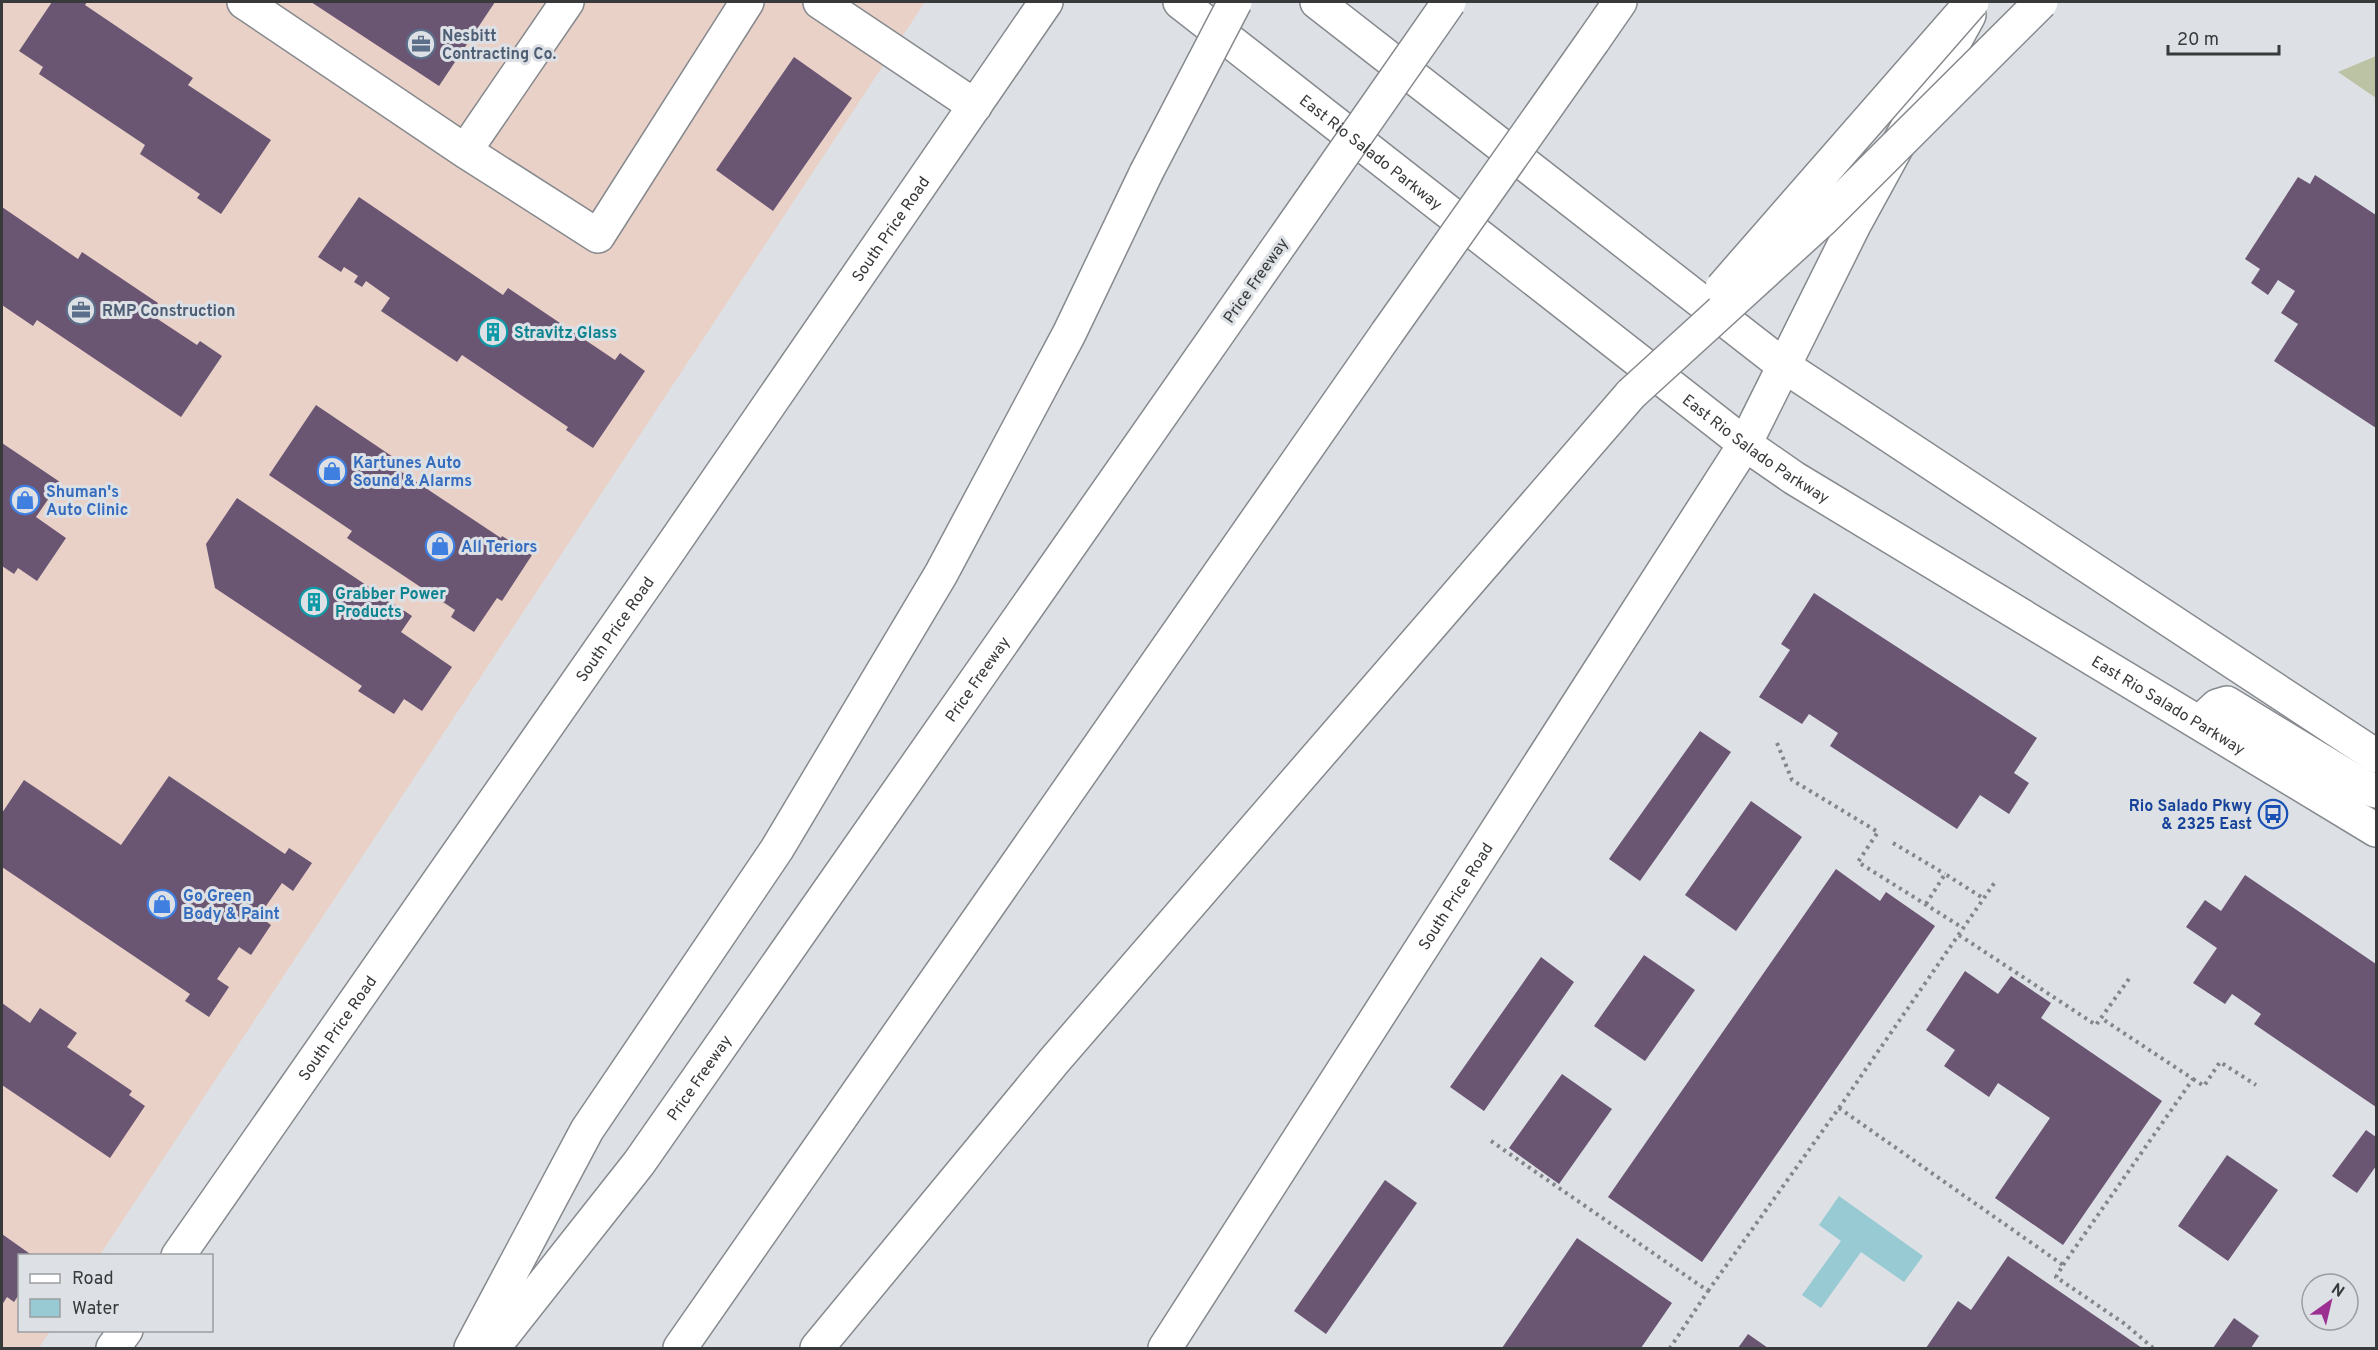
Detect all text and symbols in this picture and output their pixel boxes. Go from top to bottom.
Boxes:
scale bar [2168,18,2279,56]
place label: Nesbitt Contracting Co. [442,27,556,65]
office icon: Nesbitt Contracting Co. [405,28,437,60]
text: 20 m [2177,29,2219,52]
street label: East Rio Salado Parkway [1295,91,1446,215]
street label: South Price Road [849,173,935,286]
street label: Price Freeway [1220,235,1293,328]
office icon: RMP Construction [65,294,97,326]
place label: RMP Construction [102,302,235,322]
building icon: Stravitz Glass [477,316,509,348]
place label: Stravitz Glass [514,324,617,344]
street label: East Rio Salado Parkway [1677,391,1832,509]
place label: Kartunes Auto Sound & Alarms [353,454,472,492]
shop icon: Kartunes Auto Sound & Alarms [316,455,348,487]
place label: Shuman's Auto Clinic [46,483,128,521]
shop icon: Shuman's Auto Clinic [9,484,41,516]
shop icon: All Teriors [424,530,456,562]
place label: All Teriors [461,538,538,558]
street label: South Price Road [573,574,660,687]
place label: Grabber Power Products [335,585,446,623]
building icon: Grabber Power Products [298,586,330,618]
street label: Price Freeway [942,633,1015,727]
street label: East Rio Salado Parkway [2087,652,2248,761]
place label: Rio Salado Pkwy & 2325 East [2129,797,2252,835]
bus stop icon: Rio Salado Pkwy & 2325 East [2257,798,2289,830]
street label: South Price Road [1415,840,1498,955]
place label: Go Green Body & Paint [183,887,280,925]
shop icon: Go Green Body & Paint [146,888,178,920]
street label: South Price Road [295,972,382,1085]
street label: Price Freeway [664,1032,737,1125]
legend [18,1254,213,1332]
text: Road [72,1268,114,1291]
north arrow [2300,1272,2360,1332]
text: N [2327,1280,2348,1303]
text: Water [72,1298,119,1321]

